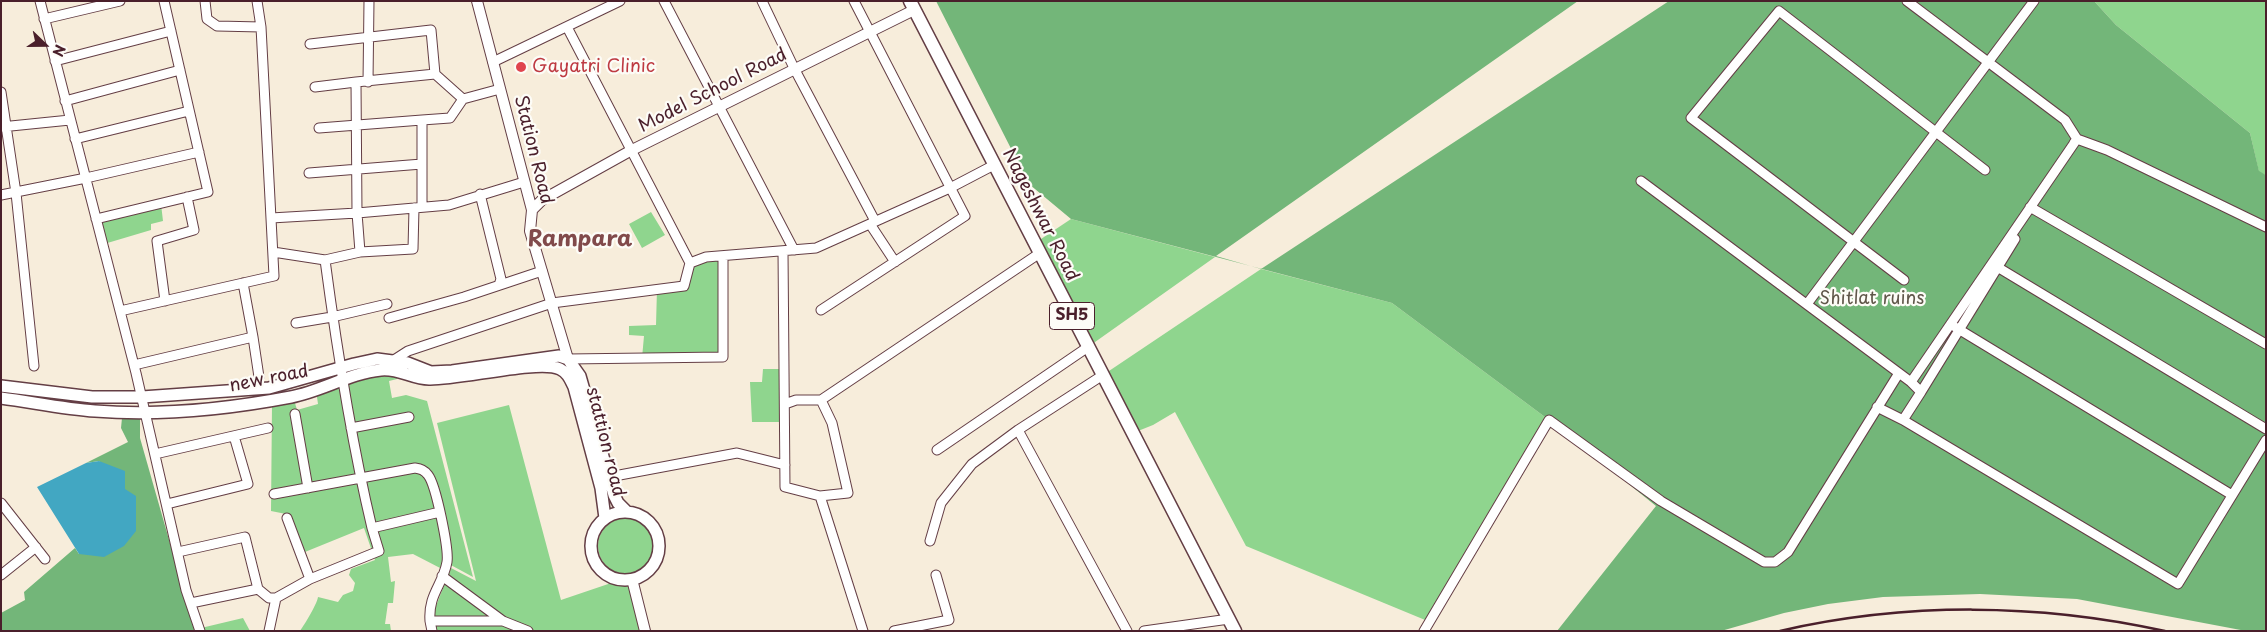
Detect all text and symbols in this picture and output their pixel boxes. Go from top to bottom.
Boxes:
north arrow [20,20,70,70]
text: N [48,42,71,60]
street label: Model School Road [635,44,791,138]
place label: Gayatri Clinic [532,56,655,78]
marker: Gayatri Clinic [514,60,528,74]
street label: Station Road [509,93,557,207]
street label: Nageshwar Road [997,145,1083,285]
district label: Rampara [528,227,632,253]
park label: Shitlat ruins [1820,288,1924,310]
road number: SH5 [1050,302,1094,330]
street label: new road [228,361,310,397]
street label: stattion road [581,385,629,499]

